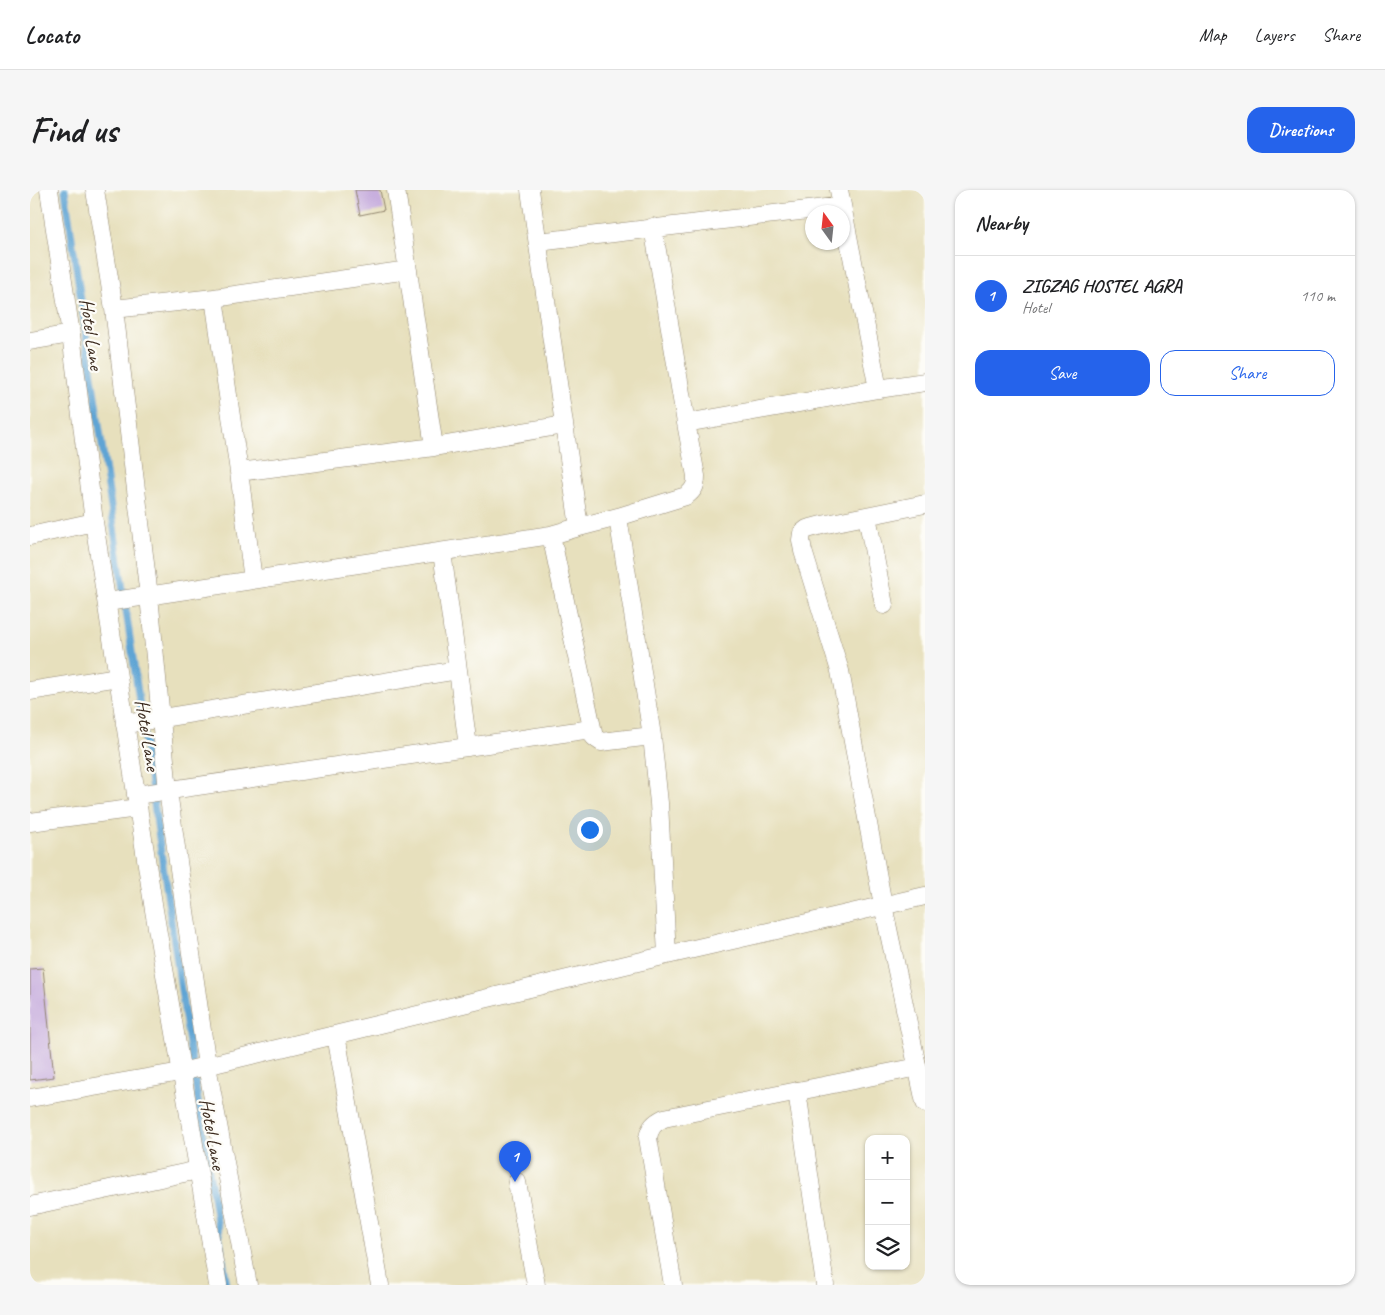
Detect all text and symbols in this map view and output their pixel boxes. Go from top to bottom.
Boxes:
text: Locato [25,20,79,50]
text: Map [1199,24,1227,46]
text: Layers [1255,24,1294,46]
text: Share [1322,24,1360,46]
button: Directions [1247,107,1355,153]
text: Find us [30,108,117,153]
north arrow [805,205,850,250]
text: Nearby [975,210,1028,236]
text: ZIGZAG HOSTEL AGRA [1022,274,1182,298]
text: 1 [987,286,995,306]
text: 110 m [1301,286,1335,306]
street label: Hotel Lane [74,297,109,373]
text: Hotel [1022,298,1050,318]
button: Save [975,350,1150,396]
button: Share [1160,350,1335,396]
street label: Hotel Lane [130,698,166,774]
your location [577,817,603,843]
street label: Hotel Lane [194,1097,231,1173]
map controls [865,1135,910,1270]
button: + [865,1135,910,1180]
pin: 1 [499,1141,531,1182]
button: − [865,1180,910,1225]
button: layers [865,1225,910,1270]

